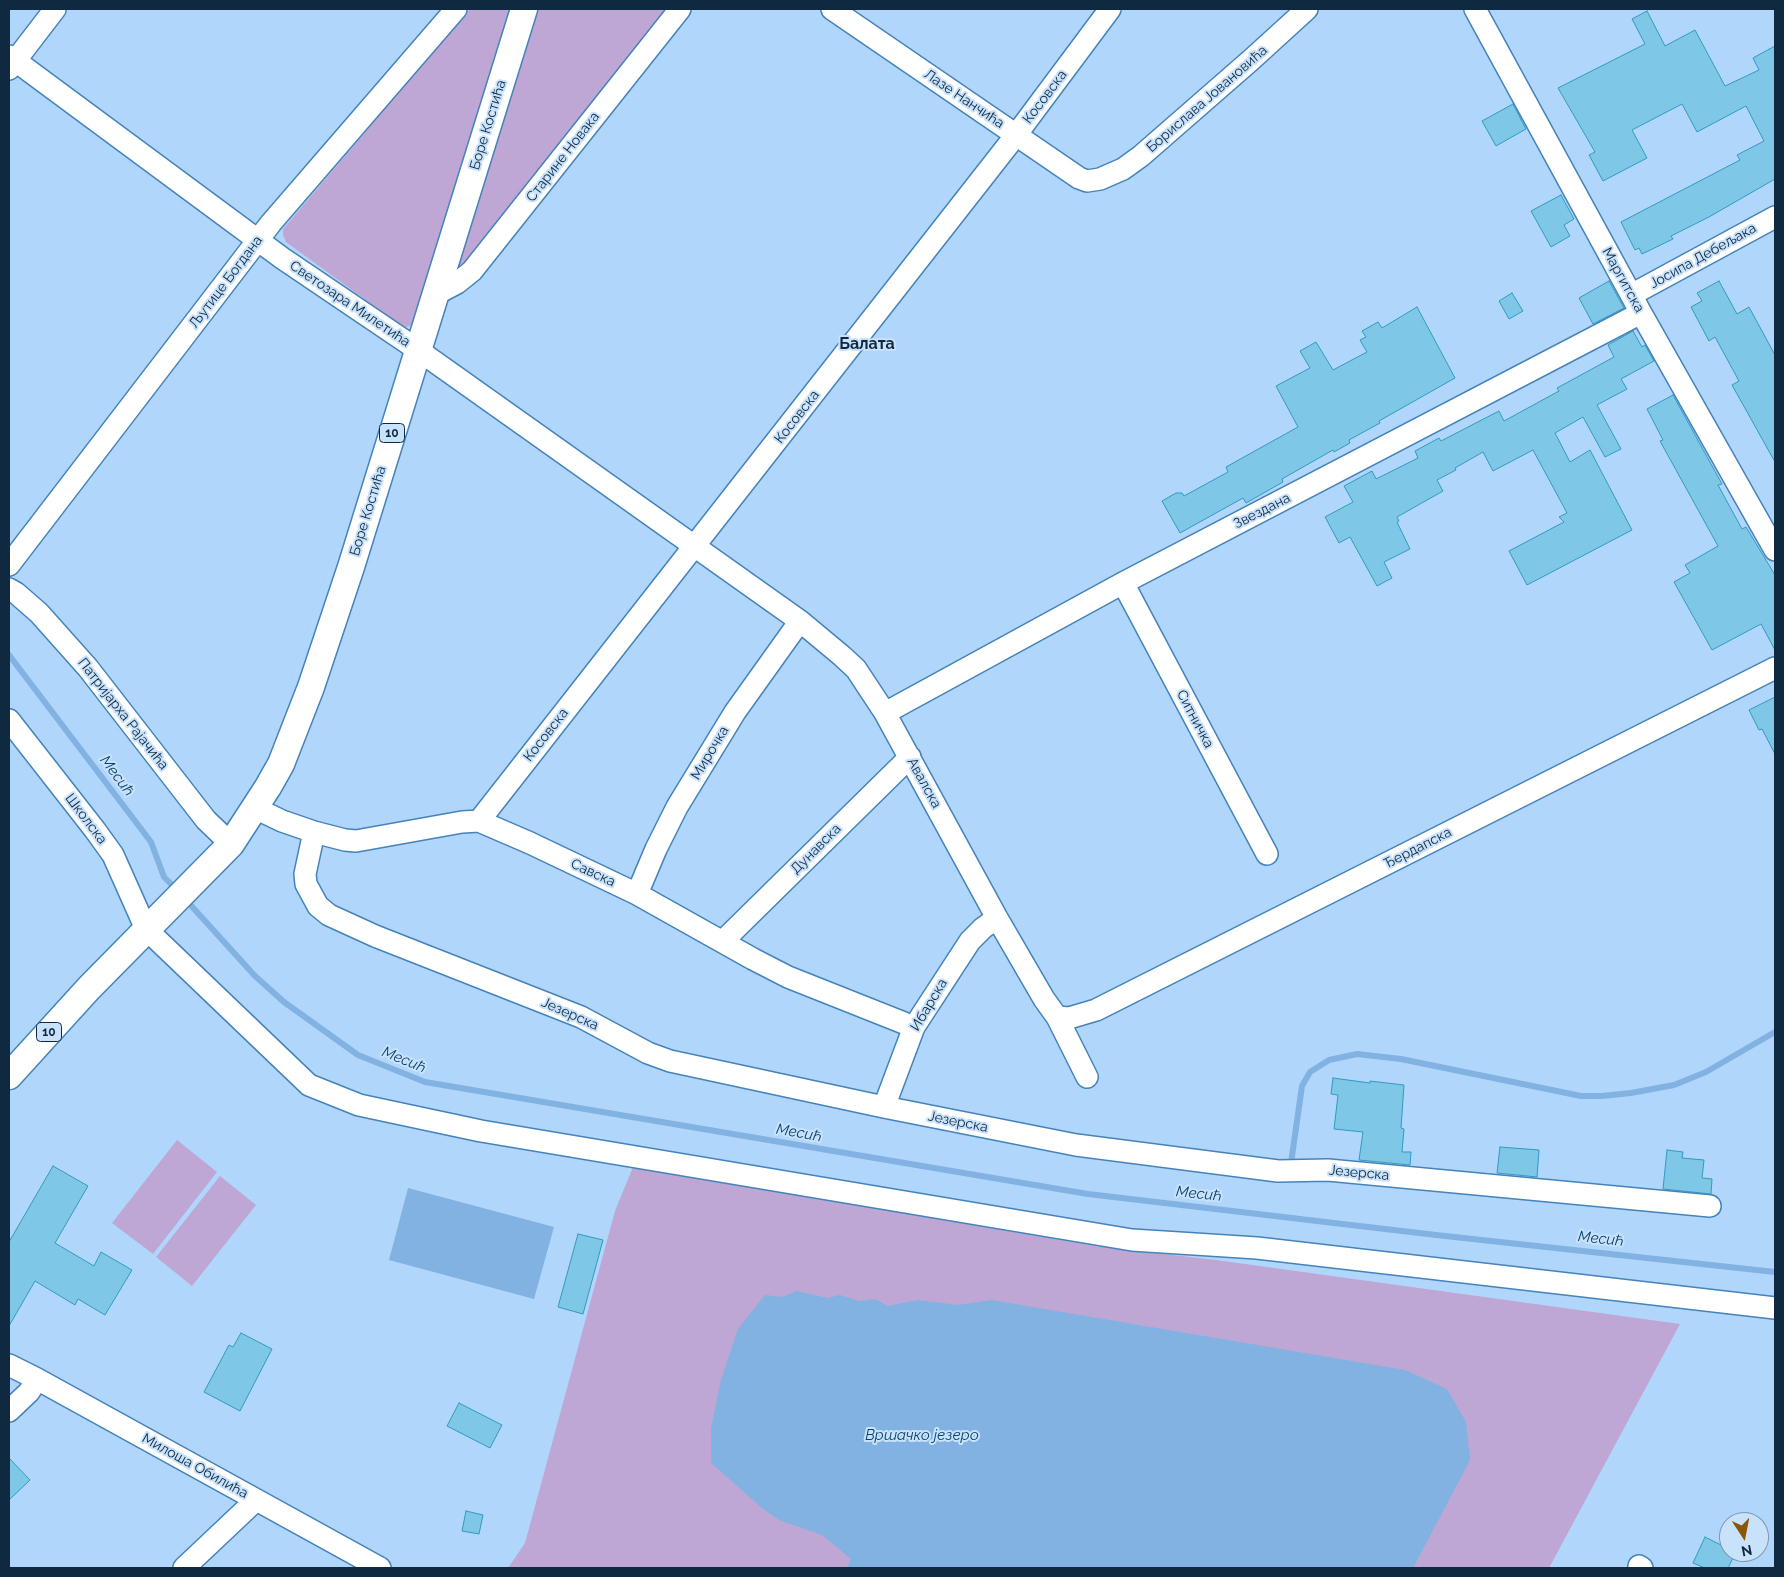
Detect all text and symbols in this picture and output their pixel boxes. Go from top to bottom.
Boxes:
street label: Борислава Јовановића [1143,42,1271,156]
street label: Лазе Нанчића [921,66,1007,132]
street label: Косовска [1019,67,1071,127]
street label: Боре Костића [466,78,510,172]
street label: Старине Новака [523,109,603,205]
street label: Јосипа Дебељака [1647,220,1759,292]
street label: Љутице Богдана [186,233,266,331]
street label: Маргитска [1598,245,1648,315]
street label: Светозара Милетића [287,257,413,351]
district label: Балата [839,334,895,354]
street label: Косовска [771,387,823,447]
road number: 10 [380,423,404,442]
street label: Боре Костића [346,464,390,558]
street label: Звездана [1231,490,1293,532]
street label: Патријарха Рајачића [74,655,172,773]
street label: Ситничка [1173,687,1217,751]
street label: Косовска [520,705,572,765]
street label: Мирочка [687,723,733,783]
water label: Месић [96,752,138,800]
street label: Авалска [903,755,945,811]
street label: Школска [62,790,110,848]
street label: Дунавска [787,820,845,878]
street label: Ђердапска [1382,824,1454,872]
street label: Савска [568,855,618,891]
street label: Ибарска [907,976,951,1034]
street label: Језерска [539,994,601,1034]
road number: 10 [36,1022,62,1042]
water label: Месић [379,1043,429,1077]
street label: Језерска [927,1108,989,1136]
water label: Месић [775,1120,823,1146]
street label: Језерска [1328,1162,1390,1184]
water label: Месић [1175,1183,1223,1205]
water label: Месић [1577,1228,1625,1250]
water label: Вршачко језеро [865,1426,979,1444]
street label: Милоша Обилића [139,1430,251,1502]
north arrow [1719,1512,1769,1562]
text: N [1740,1542,1753,1560]

